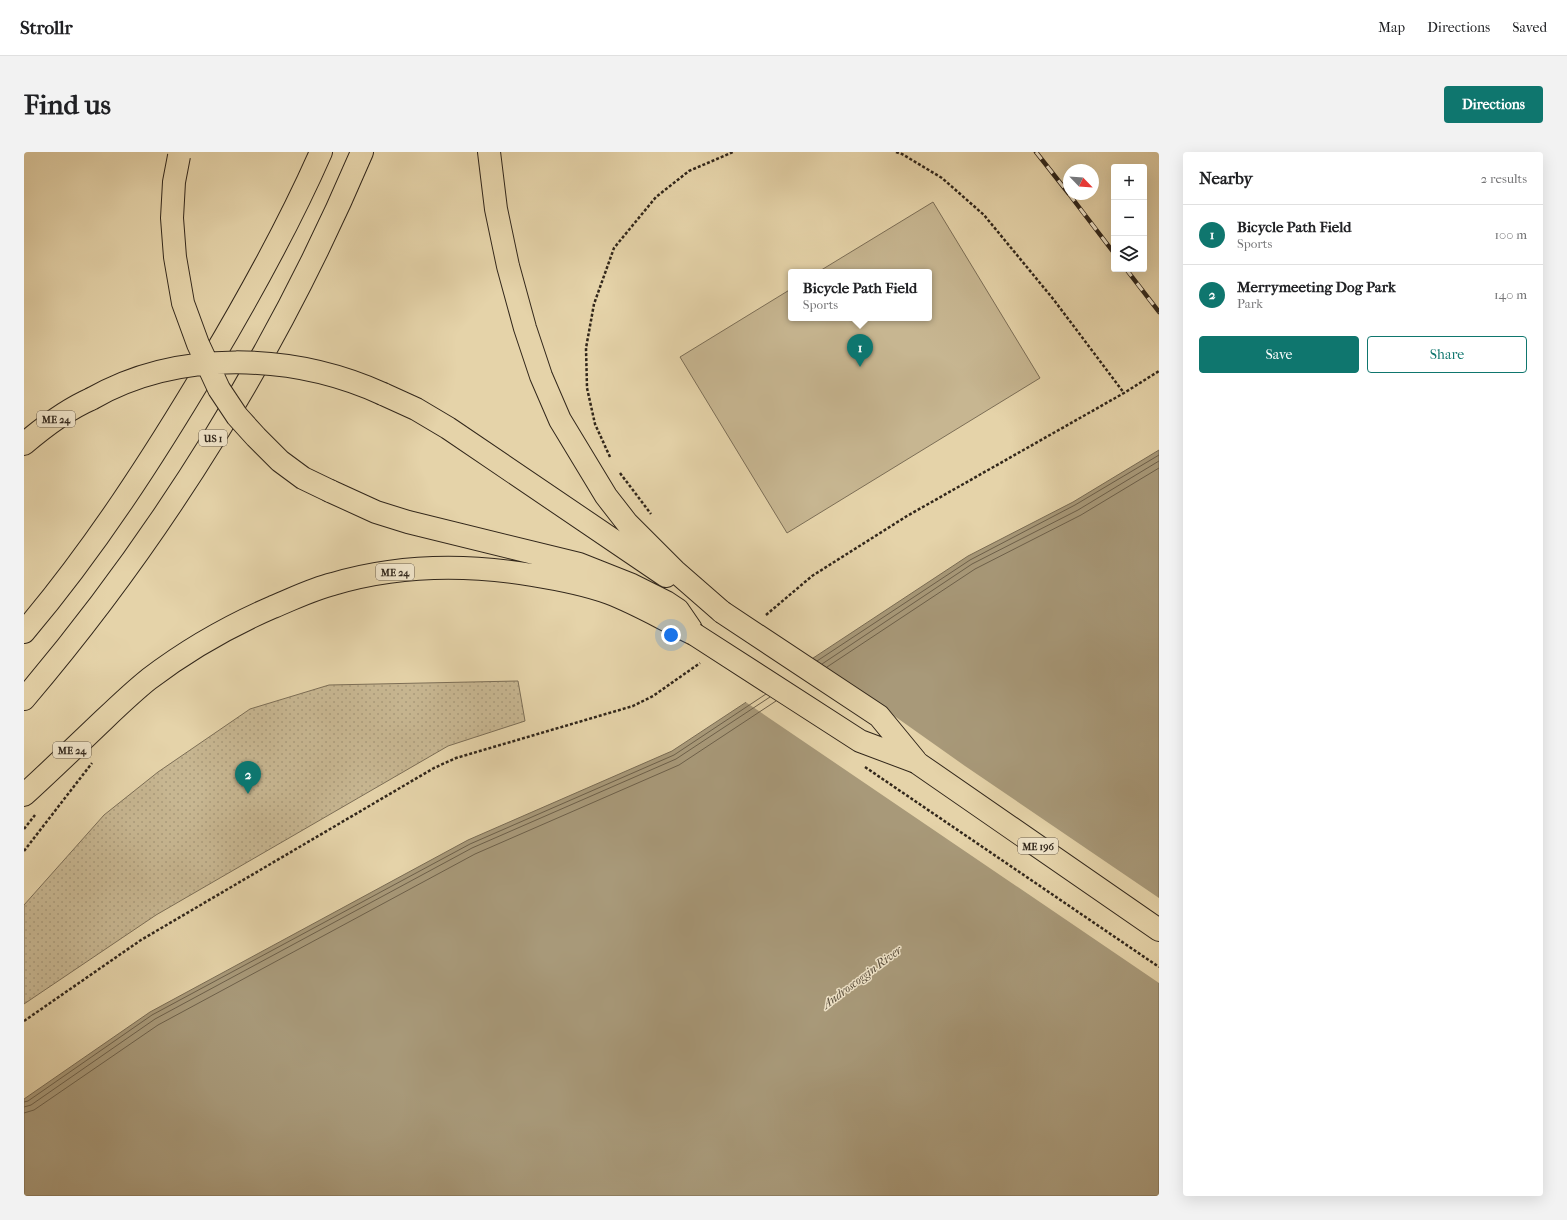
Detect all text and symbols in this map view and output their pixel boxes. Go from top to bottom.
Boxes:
text: Strollr [20,17,73,39]
text: Map [1378,19,1405,36]
text: Directions [1427,19,1490,36]
text: Saved [1512,19,1547,36]
button: Directions [1444,86,1543,123]
text: Find us [24,88,111,121]
north arrow [1063,164,1099,200]
map controls [1111,164,1147,272]
button: + [1111,164,1147,200]
text: Nearby [1199,168,1253,188]
text: 2 results [1481,171,1527,186]
button: − [1111,200,1147,236]
text: Bicycle Path Field [1237,218,1351,236]
text: 1 [1210,227,1214,242]
text: 100 m [1494,227,1527,242]
button: layers [1111,236,1147,272]
text: Sports [1237,236,1272,251]
popup [788,269,932,321]
text: Merrymeeting Dog Park [1237,278,1396,296]
text: Bicycle Path Field [803,279,917,297]
text: 2 [1209,287,1215,302]
text: 140 m [1494,287,1527,302]
text: Park [1237,296,1263,311]
text: Sports [803,297,838,312]
pin: 1 [847,334,873,367]
button: Save [1199,336,1359,373]
button: Share [1367,336,1527,373]
road number: ME 24 [37,411,75,427]
road number: US 1 [199,430,227,446]
road number: ME 24 [376,564,414,580]
your location [661,625,681,645]
road number: ME 24 [53,742,91,758]
pin: 2 [235,761,261,794]
road number: ME 196 [1018,838,1058,854]
water label: Androscoggin River [818,942,906,1013]

